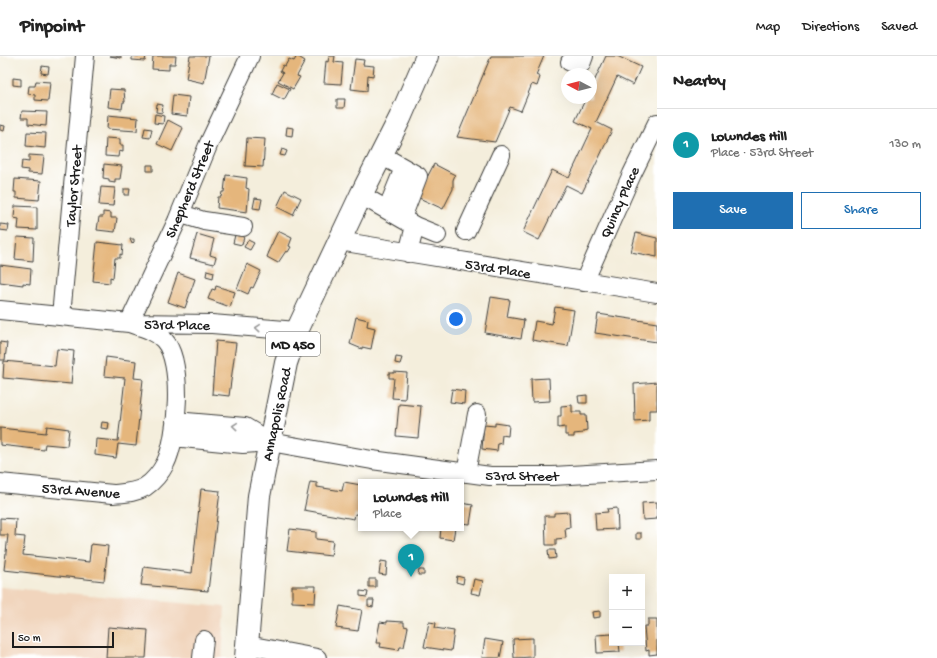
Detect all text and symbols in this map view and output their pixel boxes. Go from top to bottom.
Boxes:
text: Pinpoint [20,16,84,39]
text: Map [756,19,780,36]
text: Directions [802,19,859,36]
text: Saved [881,19,917,36]
north arrow [561,68,597,104]
text: Nearby [673,72,726,92]
text: Lowndes Hill [711,128,787,146]
street label: Shepherd Street [162,137,220,241]
text: 1 [683,137,689,152]
text: 130 m [889,137,921,152]
street label: Taylor Street [62,143,88,229]
text: Place · 53rd Street [711,146,813,161]
street label: Quincy Place [597,164,645,241]
button: Save [673,192,793,229]
button: Share [801,192,921,229]
street label: 53rd Place [464,256,532,284]
your location [446,309,466,329]
street label: 53rd Place [144,316,210,336]
one-way arrow [255,324,261,333]
road number: MD 450 [266,332,320,356]
street label: Annapolis Road [259,365,297,463]
one-way arrow [232,422,238,431]
street label: 53rd Street [485,468,561,486]
popup [358,479,464,531]
street label: 53rd Avenue [41,480,121,504]
text: Lowndes Hill [373,489,449,507]
text: Place [373,507,401,522]
pin: 1 [398,544,424,577]
map controls [609,574,645,646]
button: + [609,574,645,610]
button: − [609,610,645,646]
scale bar [12,630,114,649]
text: 50 m [18,633,40,645]

